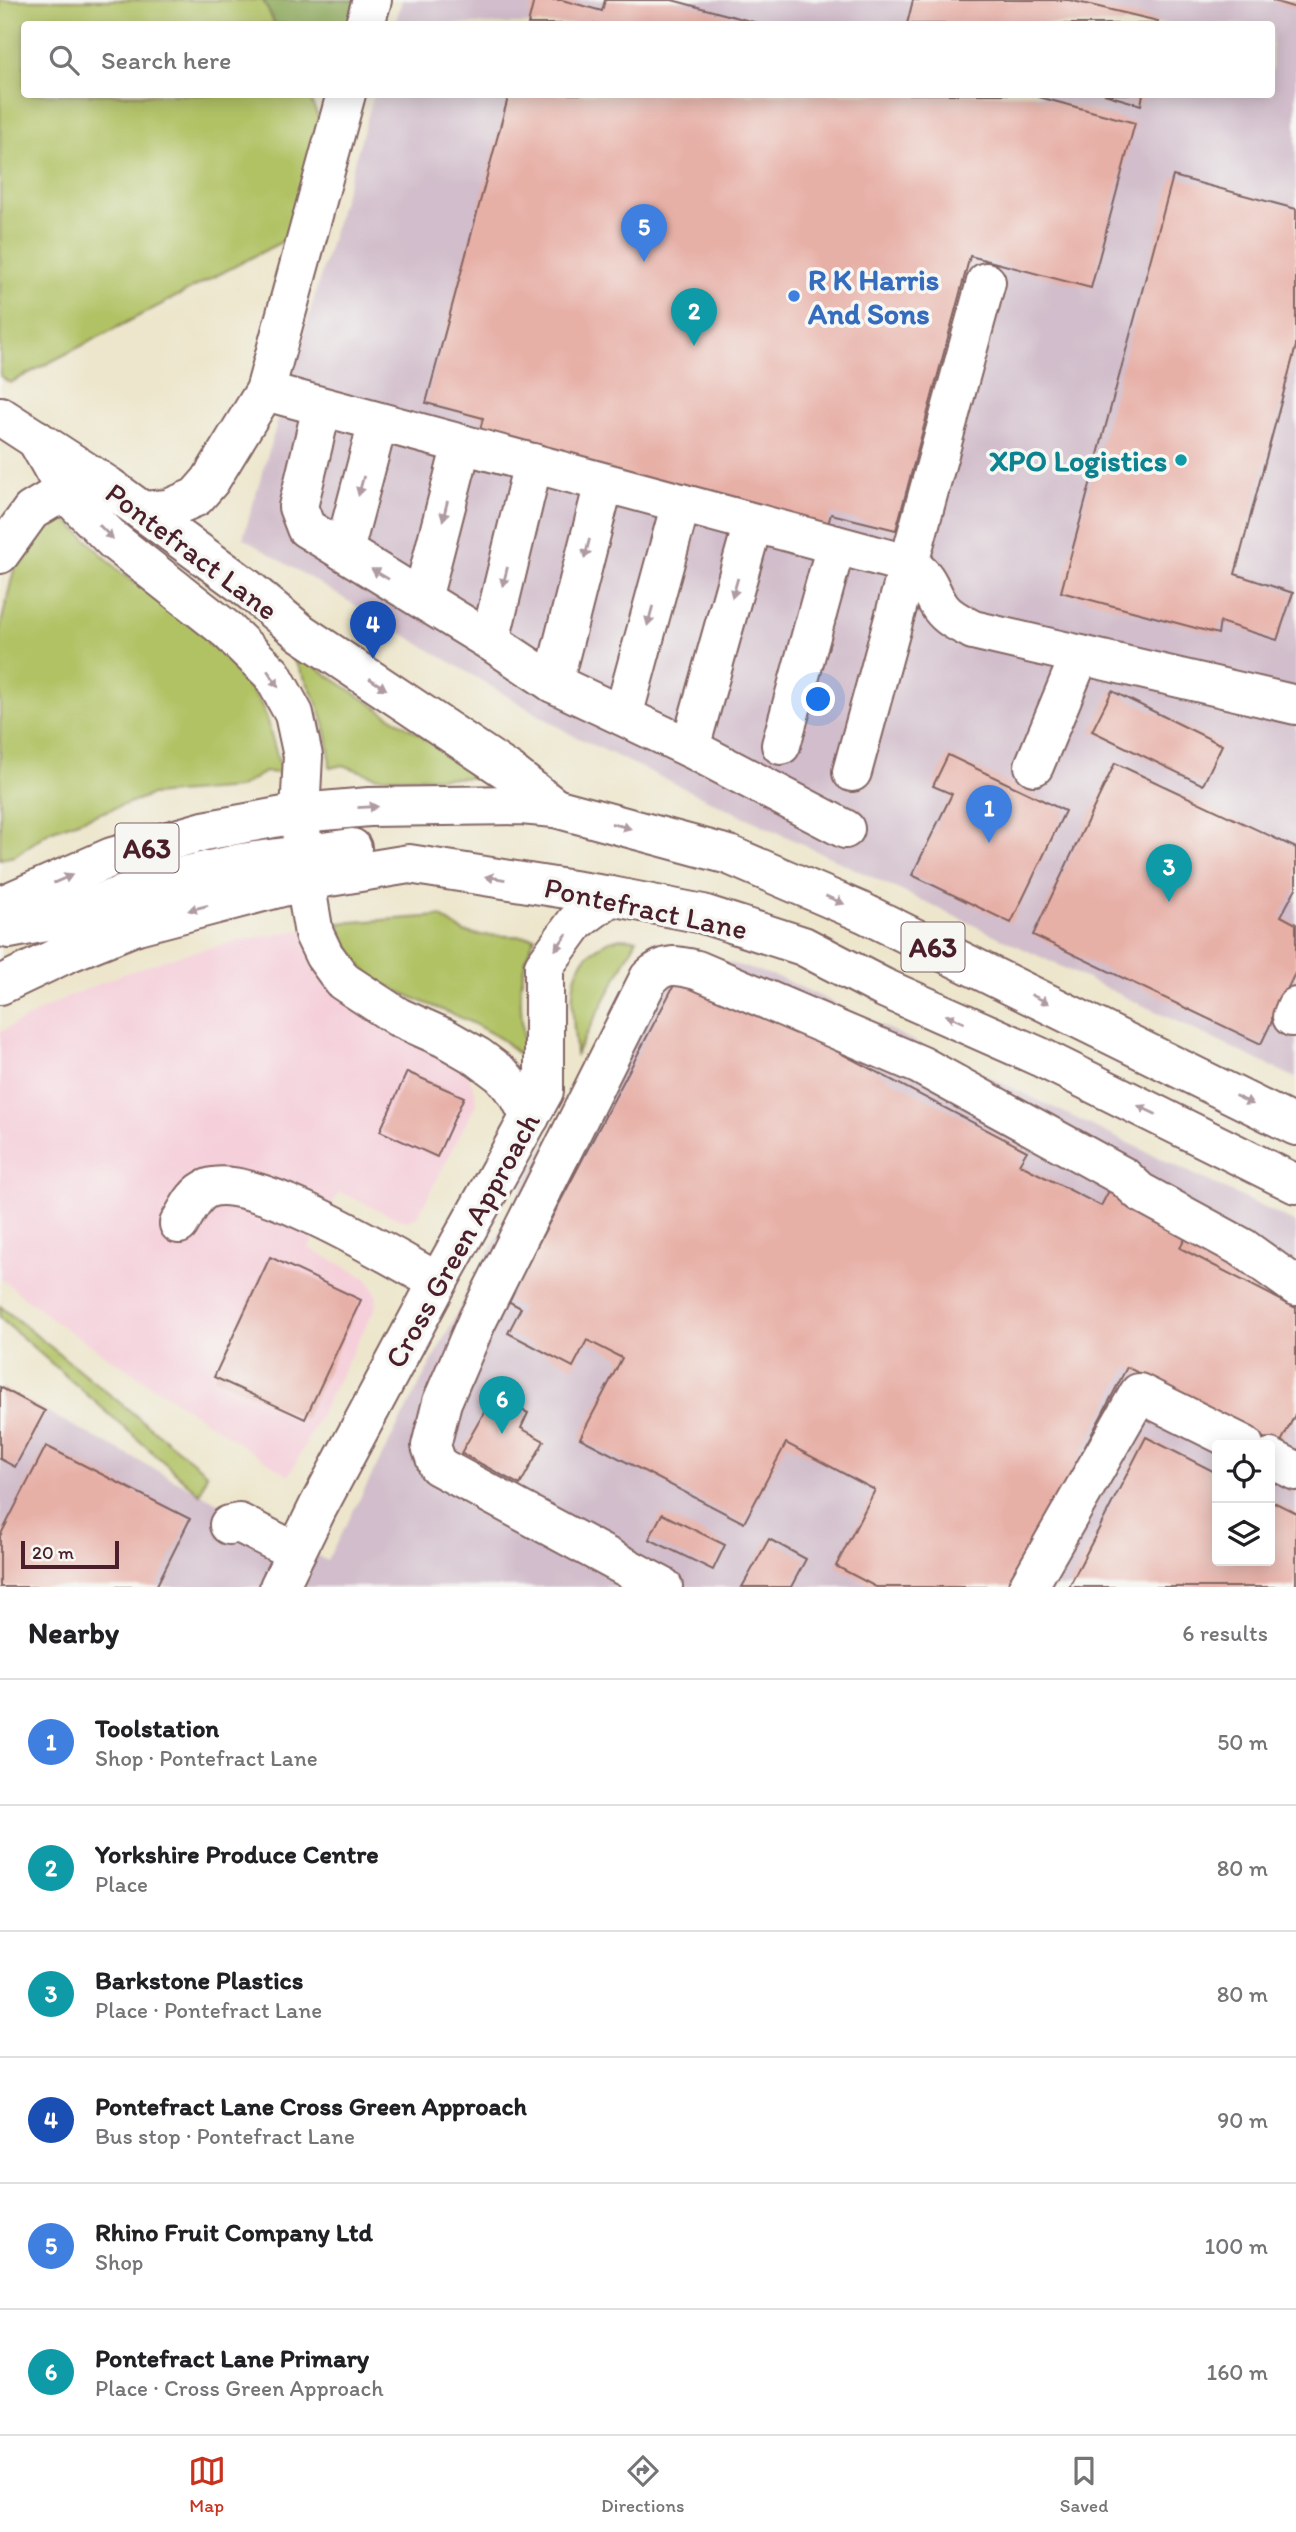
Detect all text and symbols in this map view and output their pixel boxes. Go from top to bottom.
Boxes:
search box [21,21,1275,98]
icon: search [45,41,83,79]
text: Search here [101,44,231,76]
pin: 5 [621,204,667,262]
place label: R K Harris And Sons [807,261,939,332]
pin: 2 [671,288,717,346]
marker: R K Harris And Sons [786,288,802,304]
place label: XPO Logistics [989,442,1167,479]
marker: XPO Logistics [1173,452,1189,468]
street label: Pontefract Lane [98,474,286,628]
one-way arrow [355,476,366,498]
one-way arrow [439,500,450,522]
one-way arrow [97,524,114,541]
one-way arrow [581,538,592,560]
one-way arrow [499,566,510,588]
one-way arrow [371,567,390,580]
one-way arrow [729,578,739,599]
pin: 4 [350,601,396,659]
one-way arrow [644,605,655,627]
one-way arrow [267,669,280,689]
one-way arrow [368,678,388,691]
your location [801,682,835,716]
pin: 1 [966,785,1012,843]
one-way arrow [358,802,380,813]
one-way arrow [610,821,632,832]
road number: A63 [116,824,178,872]
pin: 3 [1146,844,1192,902]
street label: Pontefract Lane [541,868,751,948]
one-way arrow [484,872,506,883]
one-way arrow [52,873,73,884]
one-way arrow [825,894,845,906]
one-way arrow [187,904,208,914]
road number: A63 [902,922,964,972]
one-way arrow [554,933,568,951]
one-way arrow [1030,993,1050,1004]
one-way arrow [945,1013,965,1025]
one-way arrow [1234,1094,1254,1105]
one-way arrow [1137,1105,1157,1116]
street label: Cross Green Approach [376,1106,548,1374]
pin: 6 [479,1376,525,1434]
map controls [1212,1440,1275,1566]
button: locate [1212,1440,1275,1503]
button: layers [1212,1503,1275,1566]
scale bar [21,1538,119,1570]
text: 20 m [32,1541,74,1564]
text: Nearby [28,1614,119,1651]
text: 6 results [1182,1619,1268,1647]
text: Toolstation [95,1712,219,1744]
text: 1 [46,1728,56,1756]
text: 50 m [1217,1728,1268,1756]
text: Shop · Pontefract Lane [95,1744,318,1772]
text: Yorkshire Produce Centre [95,1838,379,1870]
text: 2 [45,1854,57,1882]
text: 80 m [1217,1854,1268,1882]
text: Place [95,1870,148,1898]
text: Barkstone Plastics [95,1964,303,1996]
text: 3 [45,1980,57,2008]
text: 80 m [1217,1980,1268,2008]
text: Place · Pontefract Lane [95,1996,322,2024]
text: Pontefract Lane Cross Green Approach [95,2090,527,2122]
text: 4 [44,2106,58,2134]
text: 90 m [1217,2106,1268,2134]
text: Bus stop · Pontefract Lane [95,2122,355,2150]
text: Rhino Fruit Company Ltd [95,2216,373,2248]
text: 5 [45,2232,57,2260]
text: 100 m [1204,2232,1268,2260]
text: Shop [95,2248,143,2276]
text: Pontefract Lane Primary [95,2342,369,2374]
text: 6 [45,2358,57,2386]
text: 160 m [1206,2358,1268,2386]
text: Place · Cross Green Approach [95,2374,384,2402]
tab: Map [188,2452,226,2517]
tab: Directions [601,2452,685,2517]
tab: Saved [1060,2452,1108,2517]

